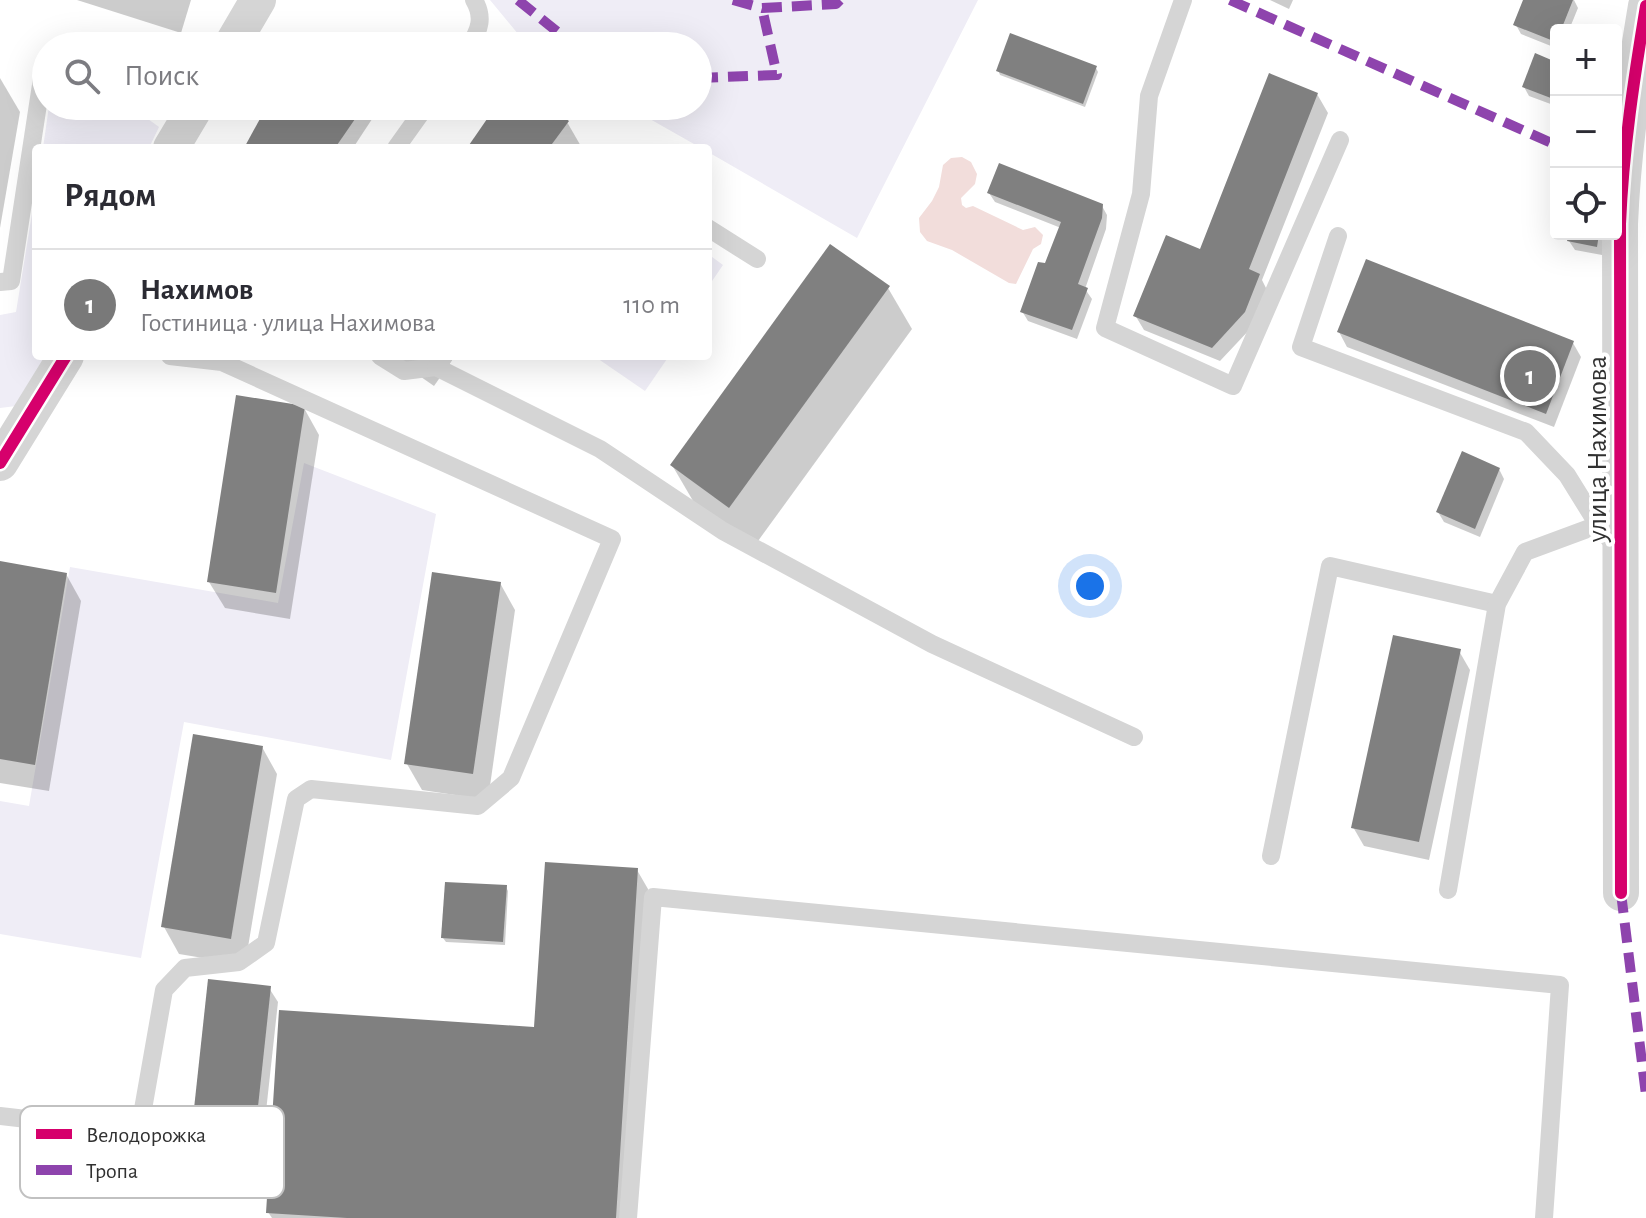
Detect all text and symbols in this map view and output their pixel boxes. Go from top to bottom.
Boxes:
map controls [1550,24,1622,240]
button: + [1550,24,1622,96]
search box [32,32,712,120]
icon: search [60,54,104,98]
text: Поиск [124,61,199,91]
button: − [1550,96,1622,168]
button: locate [1550,168,1622,240]
text: Рядом [64,179,156,213]
text: Нахимов [140,275,253,305]
text: 1 [85,292,95,318]
text: 110 m [623,292,680,318]
text: Гостиница · улица Нахимова [140,310,436,336]
pin: 1 [1504,346,1556,406]
street label: улица Нахимова [1584,355,1612,543]
your location [1070,566,1110,606]
legend [20,1106,284,1198]
text: Велодорожка [86,1124,206,1146]
text: Тропа [86,1160,138,1182]

